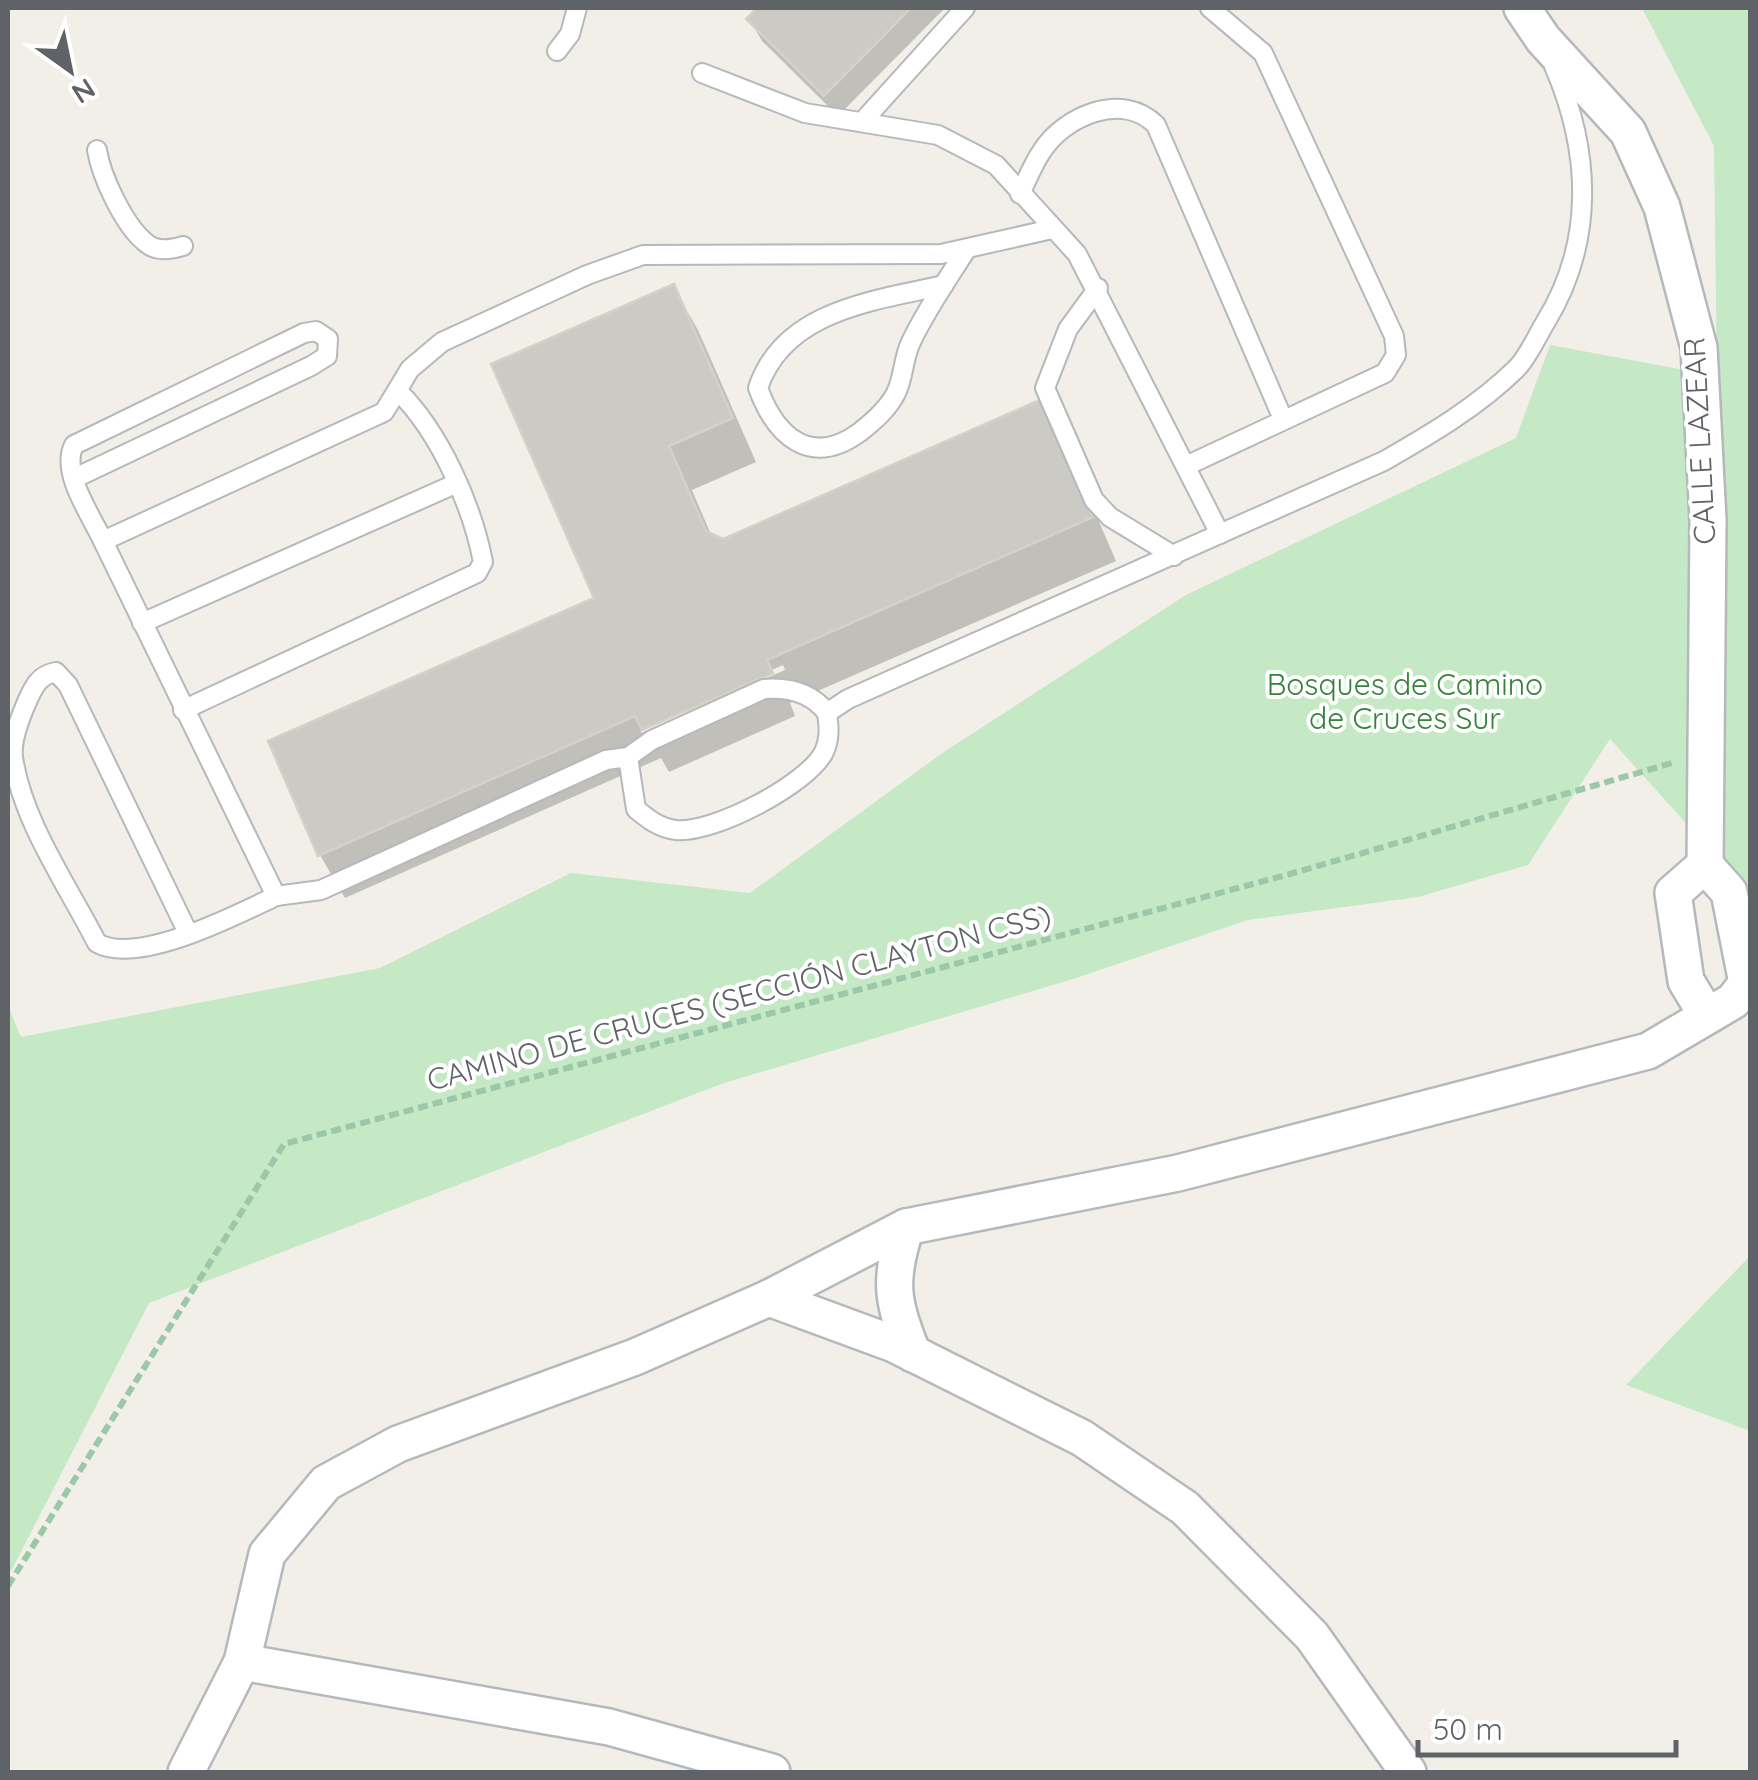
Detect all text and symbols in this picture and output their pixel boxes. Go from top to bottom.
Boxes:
north arrow [20,20,120,120]
text: N [66,71,102,112]
street label: CALLE LAZEAR [1675,337,1723,546]
park label: Bosques de Camino de Cruces Sur [1267,665,1543,737]
street label: CAMINO DE CRUCES (SECCIÓN CLAYTON CSS) [423,895,1055,1099]
scale bar [1418,1695,1676,1757]
text: 50 m [1433,1710,1503,1748]

